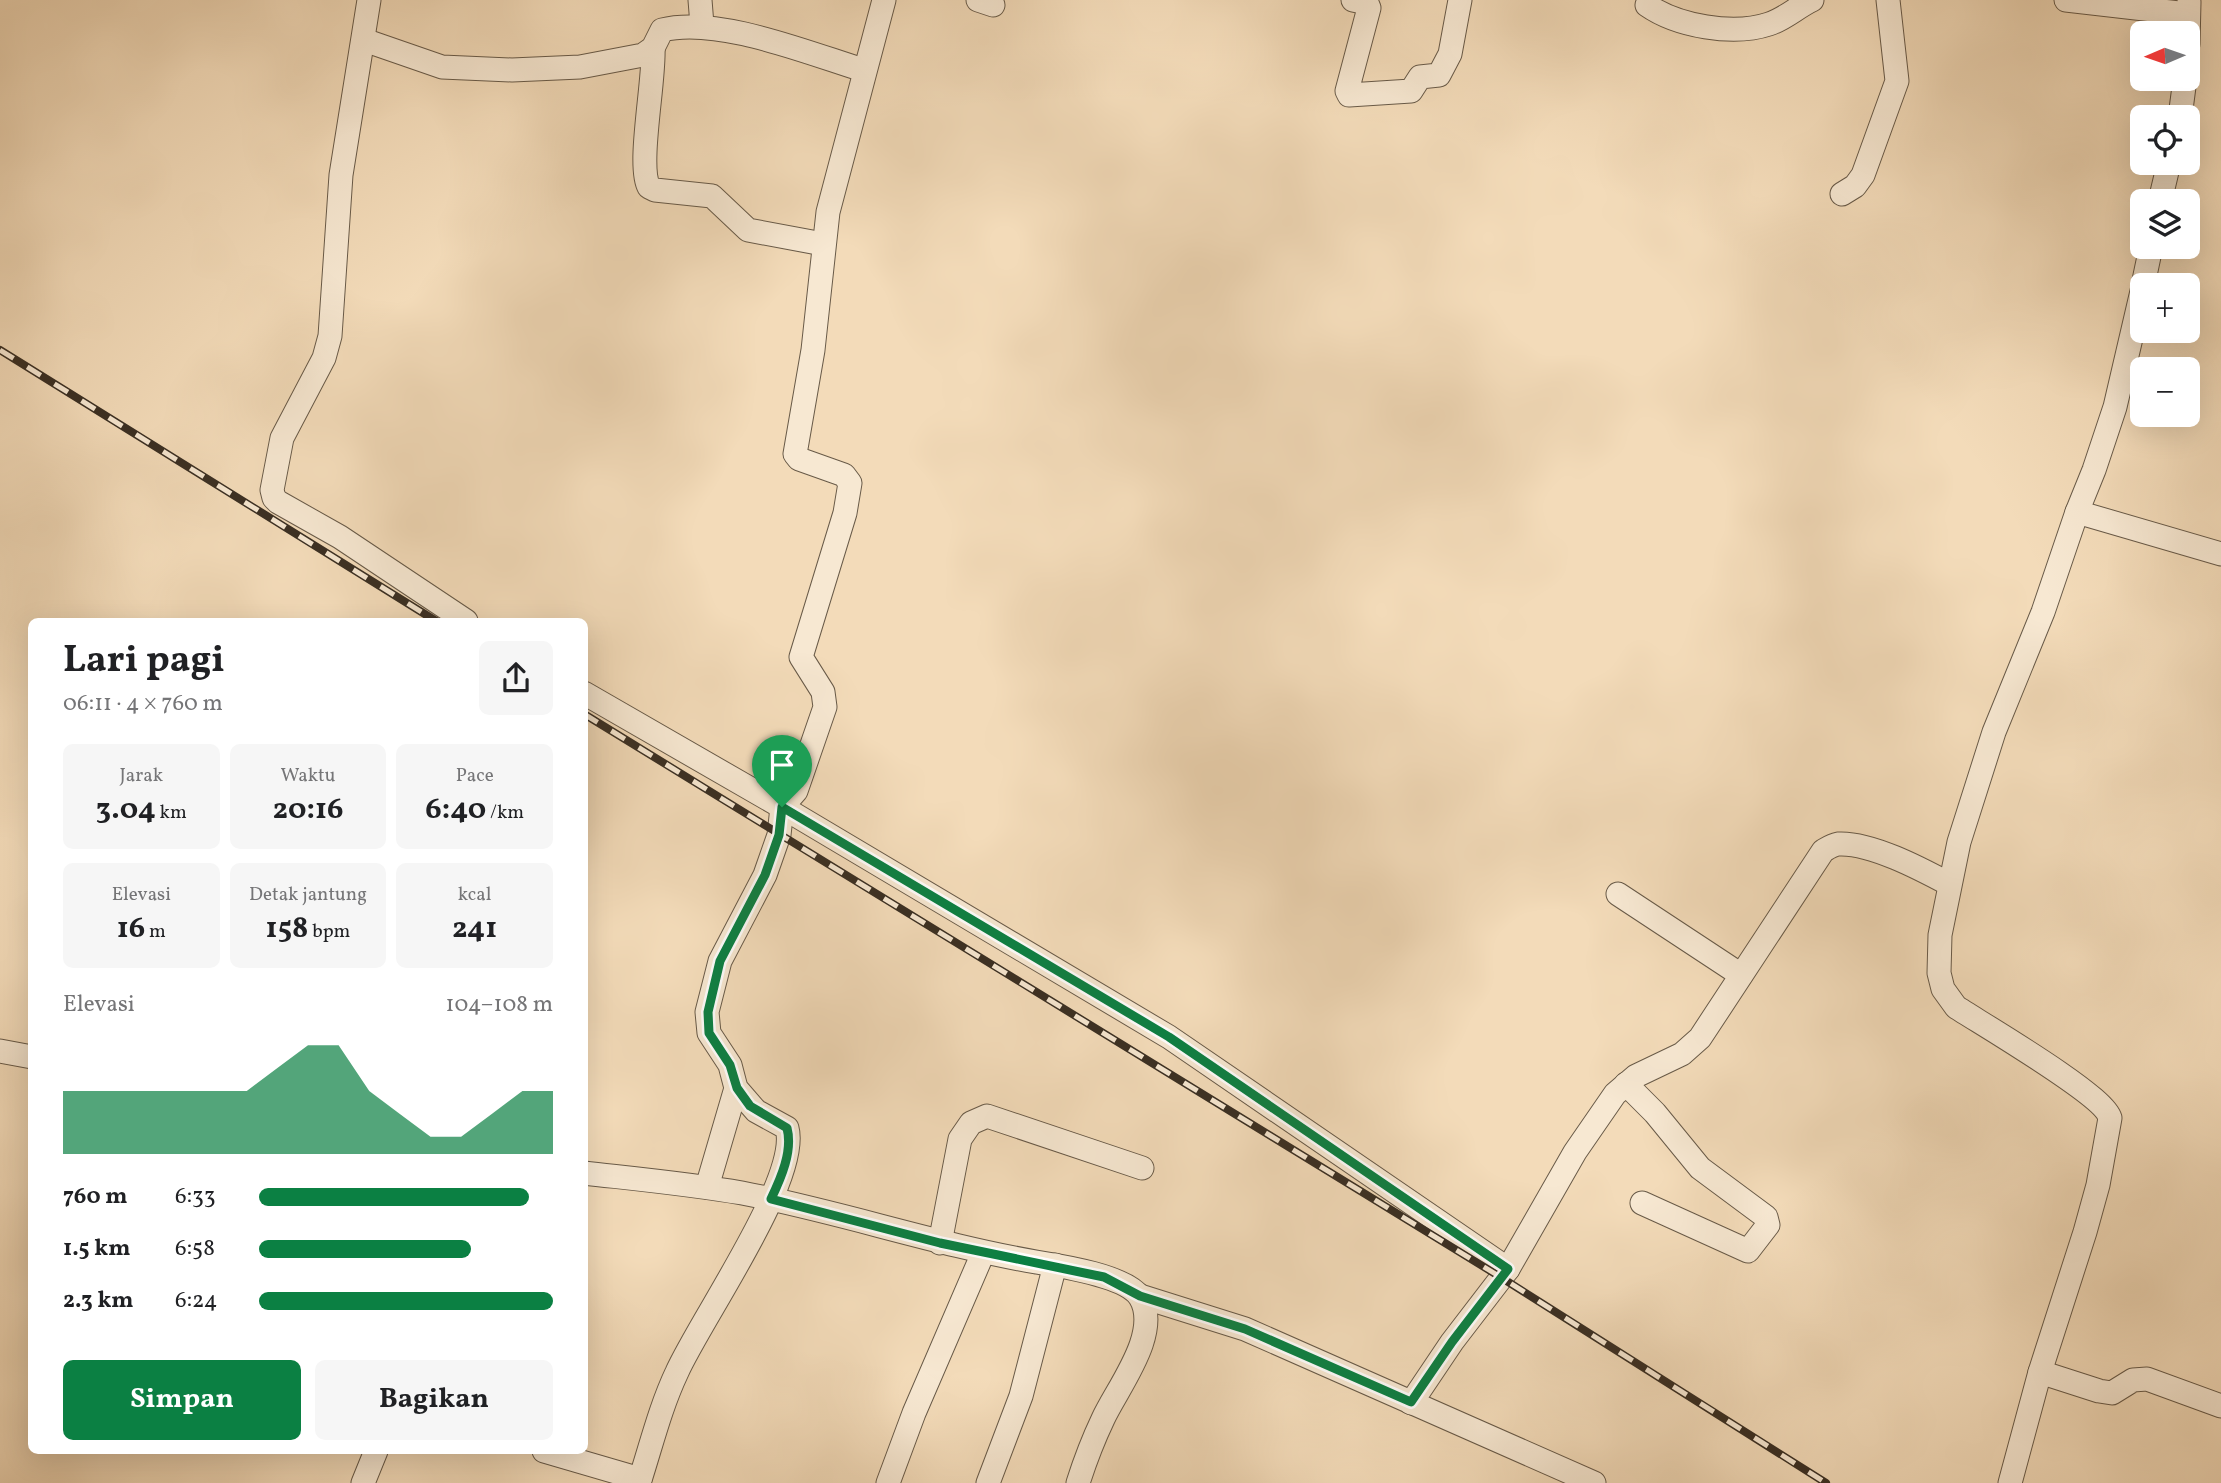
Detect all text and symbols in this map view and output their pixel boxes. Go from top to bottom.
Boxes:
north arrow [2130,21,2200,91]
map controls [2130,21,2200,427]
button: locate [2130,105,2200,175]
button: layers [2130,189,2200,259]
button: + [2130,273,2200,343]
button: − [2130,357,2200,427]
text: Lari pagi [63,635,225,688]
button: share [479,641,553,715]
text: 06:11 · 4 × 760 m [63,688,223,720]
pin [752,735,812,807]
icon: arrive [763,746,801,784]
text: Jarak [120,763,163,789]
text: Waktu [281,763,335,789]
text: Pace [456,763,494,789]
text: 3.04 [96,789,156,831]
text: 20:16 [272,789,343,831]
text: 6:40 [425,789,486,831]
text: km [156,800,187,826]
text: /km [486,800,524,826]
text: Elevasi [112,882,171,908]
text: Detak jantung [249,882,367,908]
text: kcal [458,882,492,908]
text: 16 [117,908,145,950]
text: 158 [266,908,308,950]
text: 241 [452,908,497,950]
text: m [145,919,166,945]
text: bpm [308,919,350,945]
text: Elevasi [63,989,135,1021]
text: 104–108 m [446,989,553,1021]
text: 760 m [63,1181,127,1213]
text: 6:33 [175,1181,216,1213]
text: 1.5 km [63,1233,130,1265]
text: 6:58 [175,1233,215,1265]
text: 2.3 km [63,1285,134,1317]
text: 6:24 [175,1285,217,1317]
button: Simpan [63,1360,301,1440]
button: Bagikan [315,1360,553,1440]

